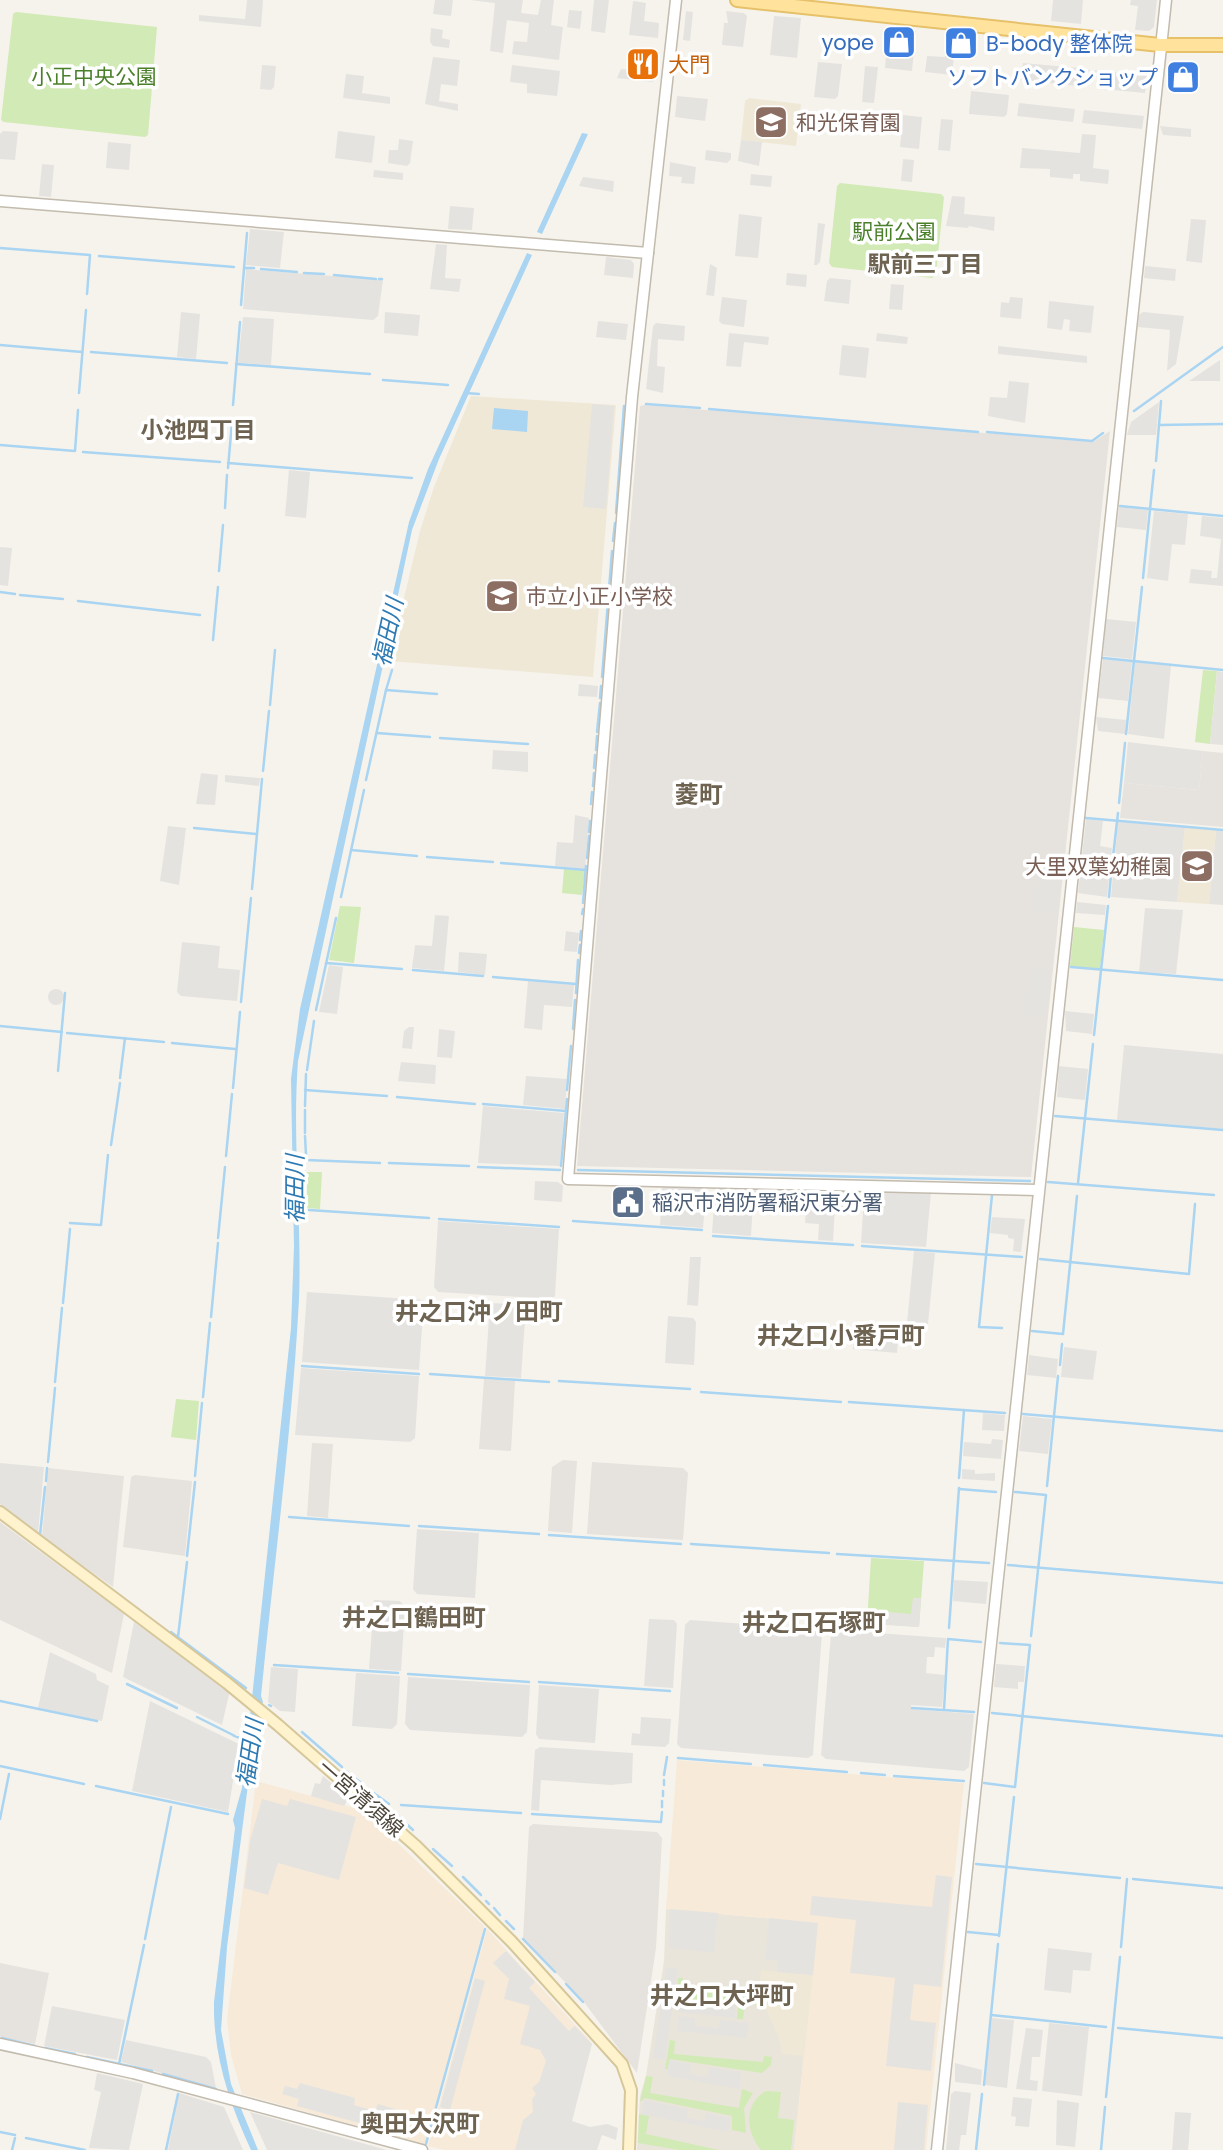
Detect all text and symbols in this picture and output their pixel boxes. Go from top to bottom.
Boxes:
shop icon: yope [880,23,918,61]
shop icon: B-body 整体院 [942,24,980,62]
place label: yope [822,28,874,57]
place label: B-body 整体院 [986,29,1133,58]
restaurant icon: 大門 [624,45,662,83]
place label: 大門 [668,50,710,79]
shop icon: ソフトバンクショップ [1164,58,1202,96]
park label: 小正中央公園 [31,62,157,91]
place label: ソフトバンクショップ [947,63,1158,92]
school or university icon: 和光保育園 [752,103,790,141]
place label: 和光保育園 [796,108,901,137]
park label: 駅前公園 [852,217,936,246]
district label: 駅前三丁目 [868,248,983,280]
district label: 小池四丁目 [141,414,256,446]
school or university icon: 市立小正小学校 [483,577,521,615]
place label: 市立小正小学校 [526,582,673,611]
water label: 福田川 [365,592,411,669]
district label: 菱町 [675,778,723,811]
school or university icon: 大里双葉幼稚園 [1178,847,1216,885]
place label: 大里双葉幼稚園 [1025,852,1172,881]
water label: 福田川 [279,1152,311,1224]
public building icon: 稲沢市消防署稲沢東分署 [609,1183,647,1221]
place label: 稲沢市消防署稲沢東分署 [652,1188,883,1217]
district label: 井之口沖ノ田町 [395,1295,563,1328]
district label: 井之口小番戸町 [757,1319,925,1352]
district label: 井之口鶴田町 [342,1601,486,1634]
district label: 井之口石塚町 [742,1606,886,1639]
water label: 福田川 [229,1714,271,1789]
street label: 一宮清須線 [312,1753,410,1843]
district label: 井之口大坪町 [650,1979,794,2012]
district label: 奥田大沢町 [360,2107,480,2140]

